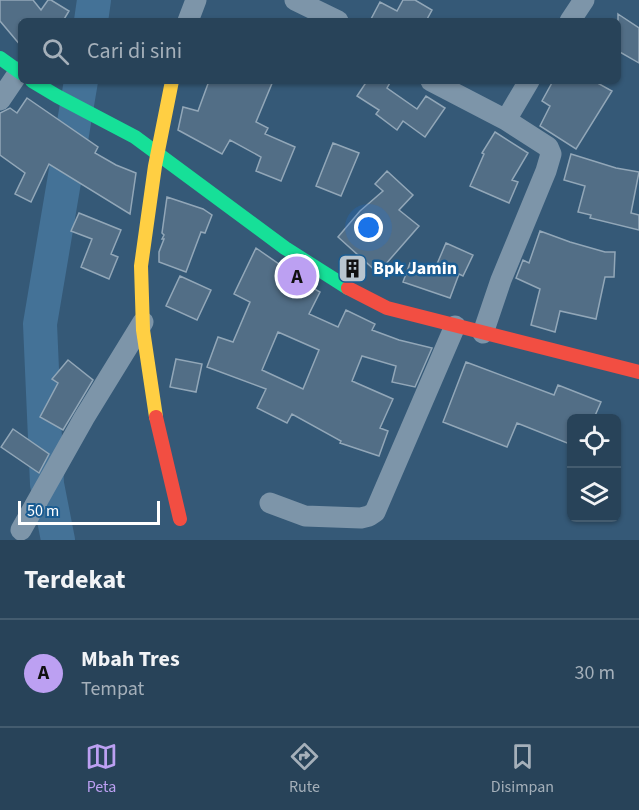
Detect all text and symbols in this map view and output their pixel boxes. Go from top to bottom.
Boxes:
search box [18,18,621,84]
icon: search [39,35,72,68]
text: Cari di sini [87,35,182,67]
your location [354,213,383,242]
building icon: Bpk Jamin [336,252,368,284]
pin: A [278,254,316,298]
place label: Bpk Jamin [373,256,457,281]
map controls [567,414,621,522]
button: locate [567,414,621,468]
button: layers [567,468,621,522]
scale bar [18,498,160,526]
text: 50 m [27,500,59,522]
text: Terdekat [24,561,126,598]
text: Mbah Tres [81,643,180,675]
text: A [38,659,49,687]
text: 30 m [575,659,615,687]
text: Tempat [81,675,144,703]
tab: Peta [85,740,118,798]
tab: Rute [288,740,321,798]
tab: Disimpan [491,740,554,798]

